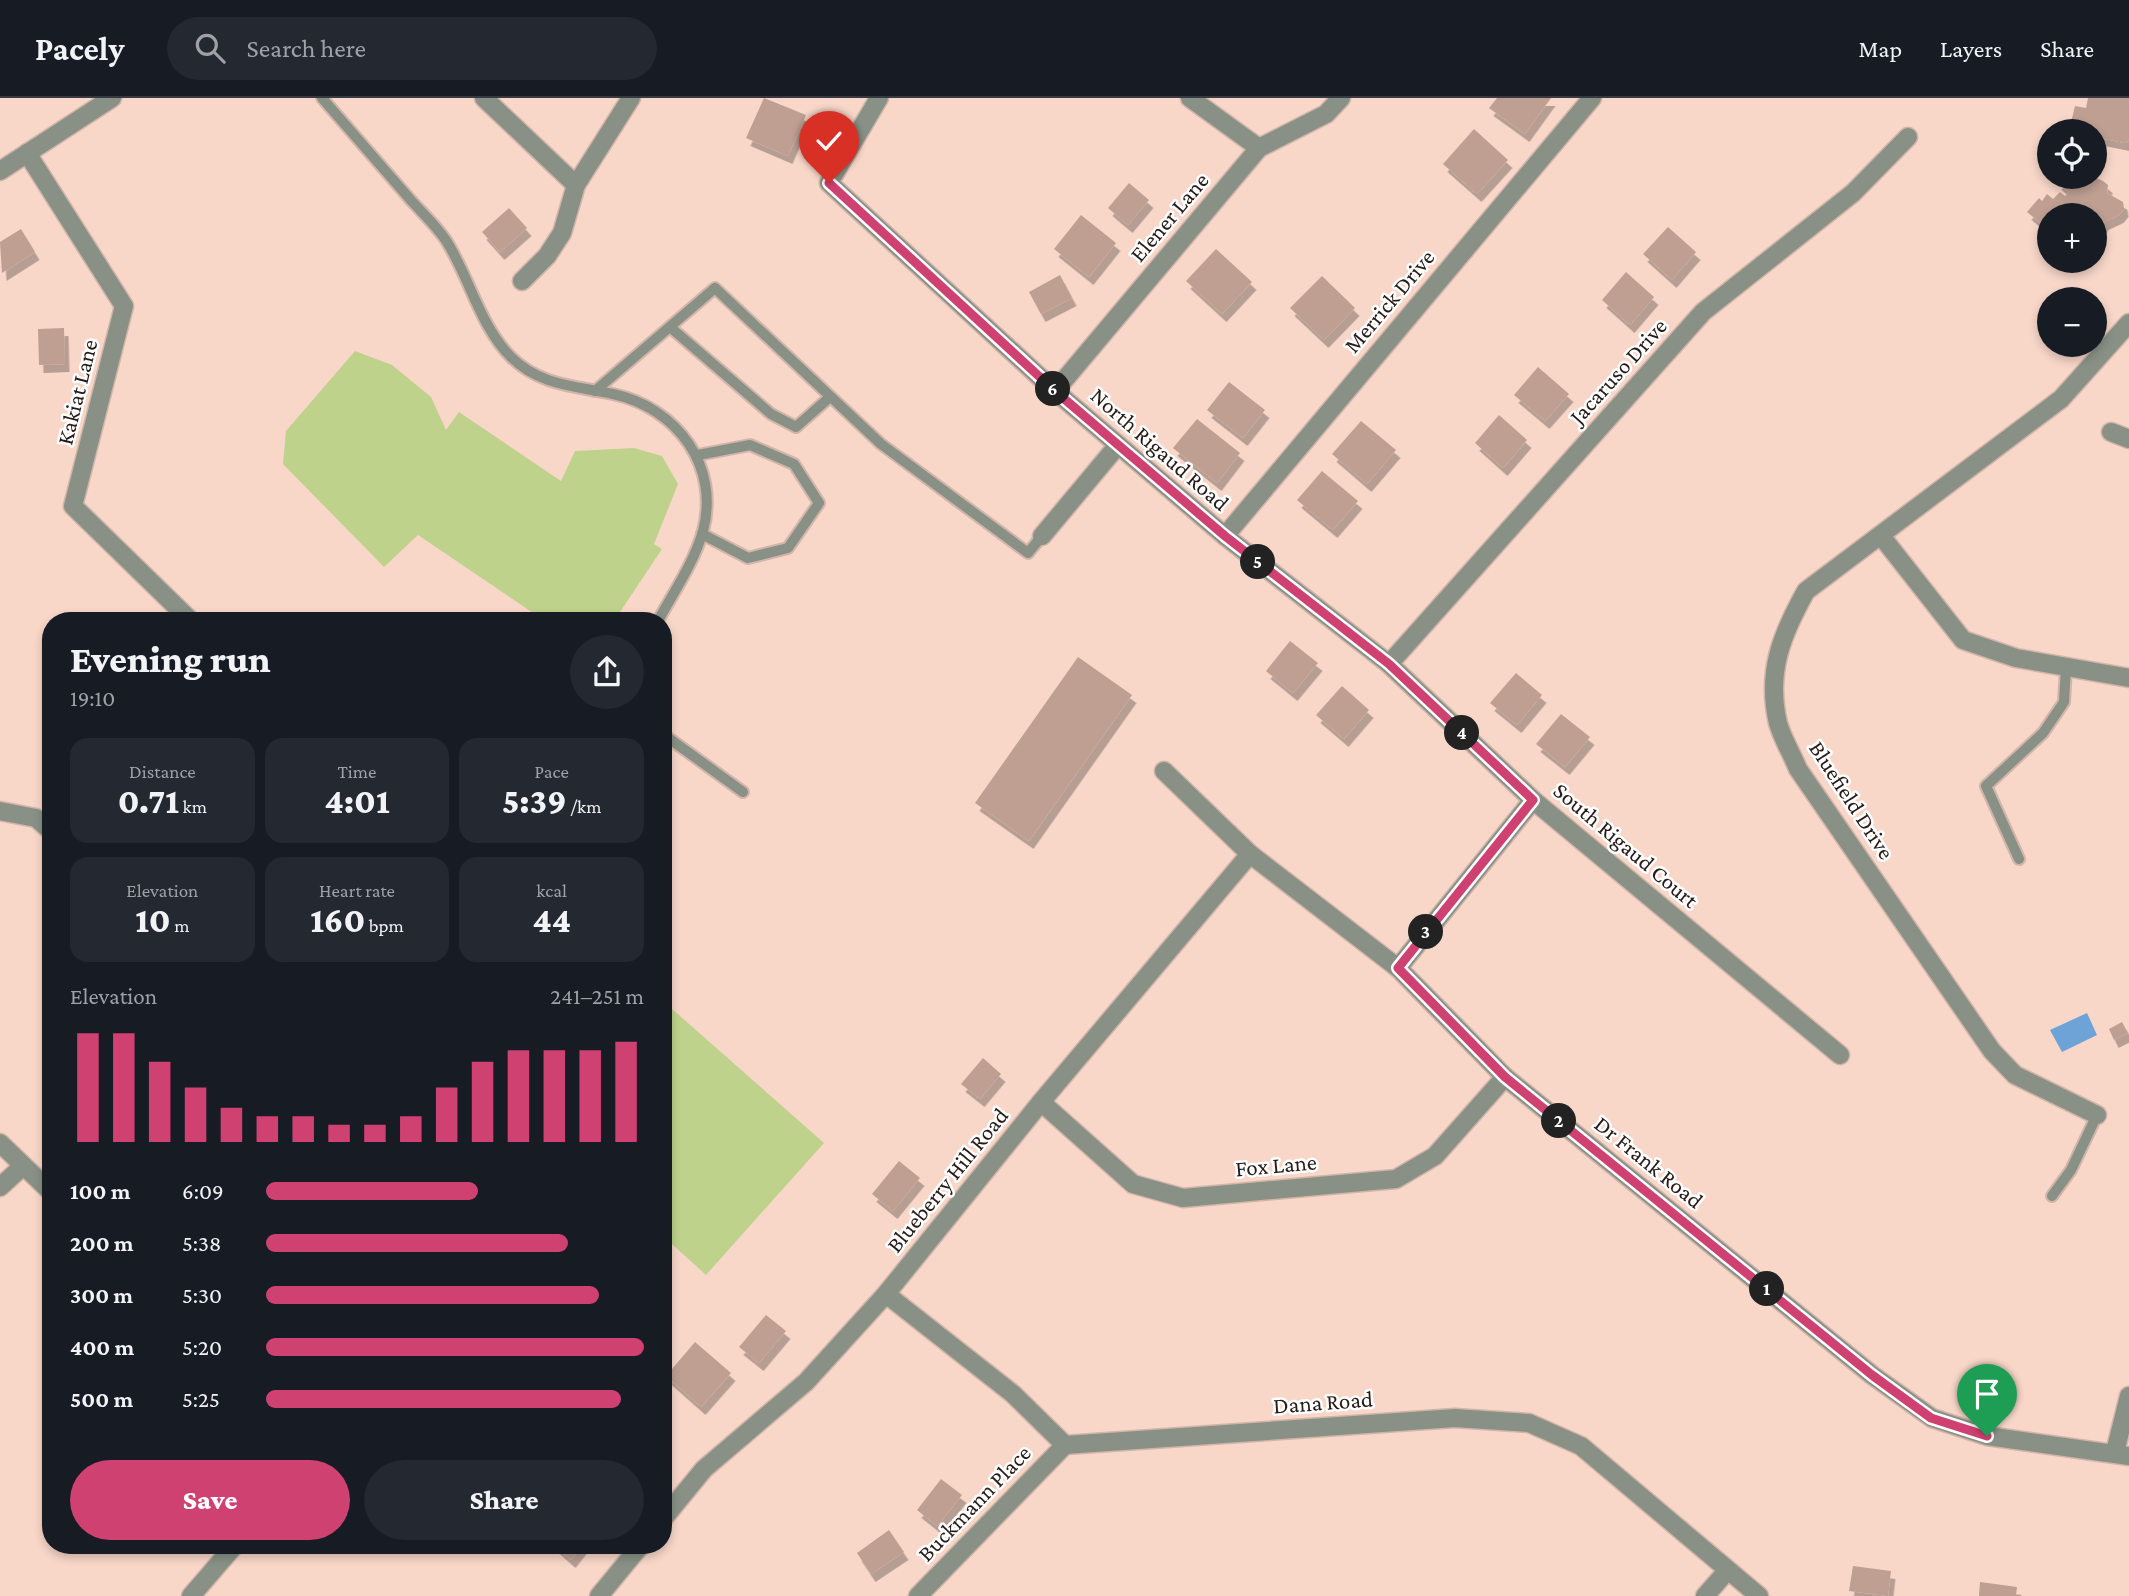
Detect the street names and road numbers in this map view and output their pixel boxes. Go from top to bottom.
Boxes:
street label: Elener Lane [1124,167,1214,267]
street label: Merrick Drive [1338,244,1440,358]
street label: Jacaruso Drive [1563,313,1672,431]
street label: Kakiat Lane [51,337,103,447]
street label: North Rigaud Road [1086,382,1234,516]
street label: Bluefield Drive [1804,736,1900,864]
street label: South Rigaud Court [1548,777,1704,913]
street label: Blueberry Hill Road [881,1103,1013,1257]
street label: Dr Frank Road [1590,1110,1708,1214]
street label: Fox Lane [1234,1148,1318,1182]
street label: Dana Road [1272,1386,1374,1418]
street label: Buckmann Place [912,1440,1036,1566]

